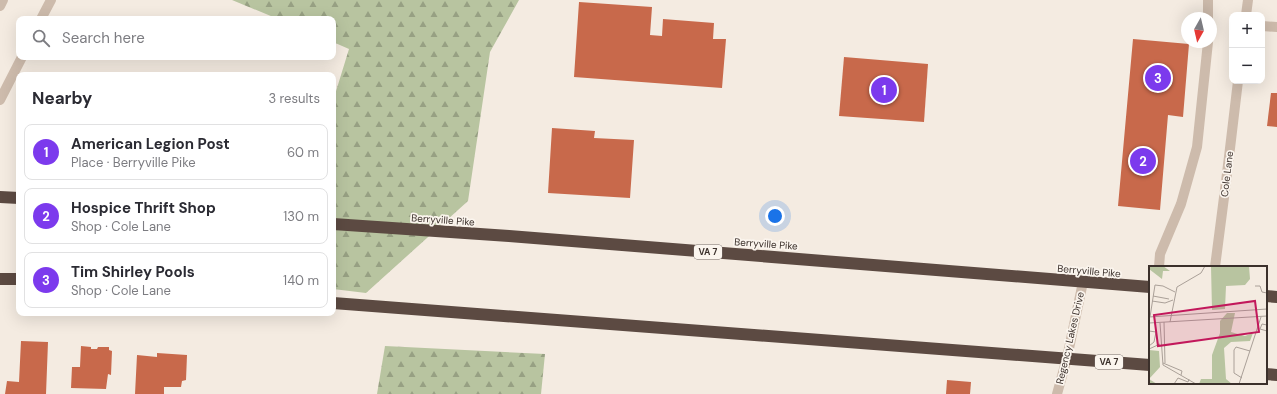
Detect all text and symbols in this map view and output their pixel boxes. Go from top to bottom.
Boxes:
north arrow [1181,12,1217,48]
map controls [1229,12,1265,84]
button: + [1229,12,1265,48]
search box [16,16,336,60]
icon: search [30,27,52,49]
text: Search here [62,28,145,48]
button: − [1229,48,1265,84]
pin: 3 [1145,63,1171,93]
pin: 1 [871,75,897,105]
text: Nearby [32,87,92,109]
text: 3 results [268,90,320,107]
text: American Legion Post [71,134,230,154]
text: 1 [44,144,48,161]
text: 60 m [287,144,319,161]
pin: 2 [1130,146,1156,176]
street label: Cole Lane [1218,150,1236,198]
text: Place · Berryville Pike [71,154,196,171]
text: Hospice Thrift Shop [71,198,216,218]
your location [765,206,785,226]
text: 2 [42,208,50,225]
text: 130 m [283,208,319,225]
street label: Berryville Pike [411,211,476,229]
text: Shop · Cole Lane [71,218,171,235]
street label: Berryville Pike [734,235,799,253]
road number: VA 7 [694,245,722,259]
text: Tim Shirley Pools [71,262,195,282]
street label: Berryville Pike [1057,262,1122,280]
inset map [1149,266,1267,384]
text: 3 [42,272,50,289]
text: 140 m [283,272,319,289]
text: Shop · Cole Lane [71,282,171,299]
street label: Regency Lakes Drive [1053,290,1087,385]
road number: VA 7 [1095,355,1123,369]

